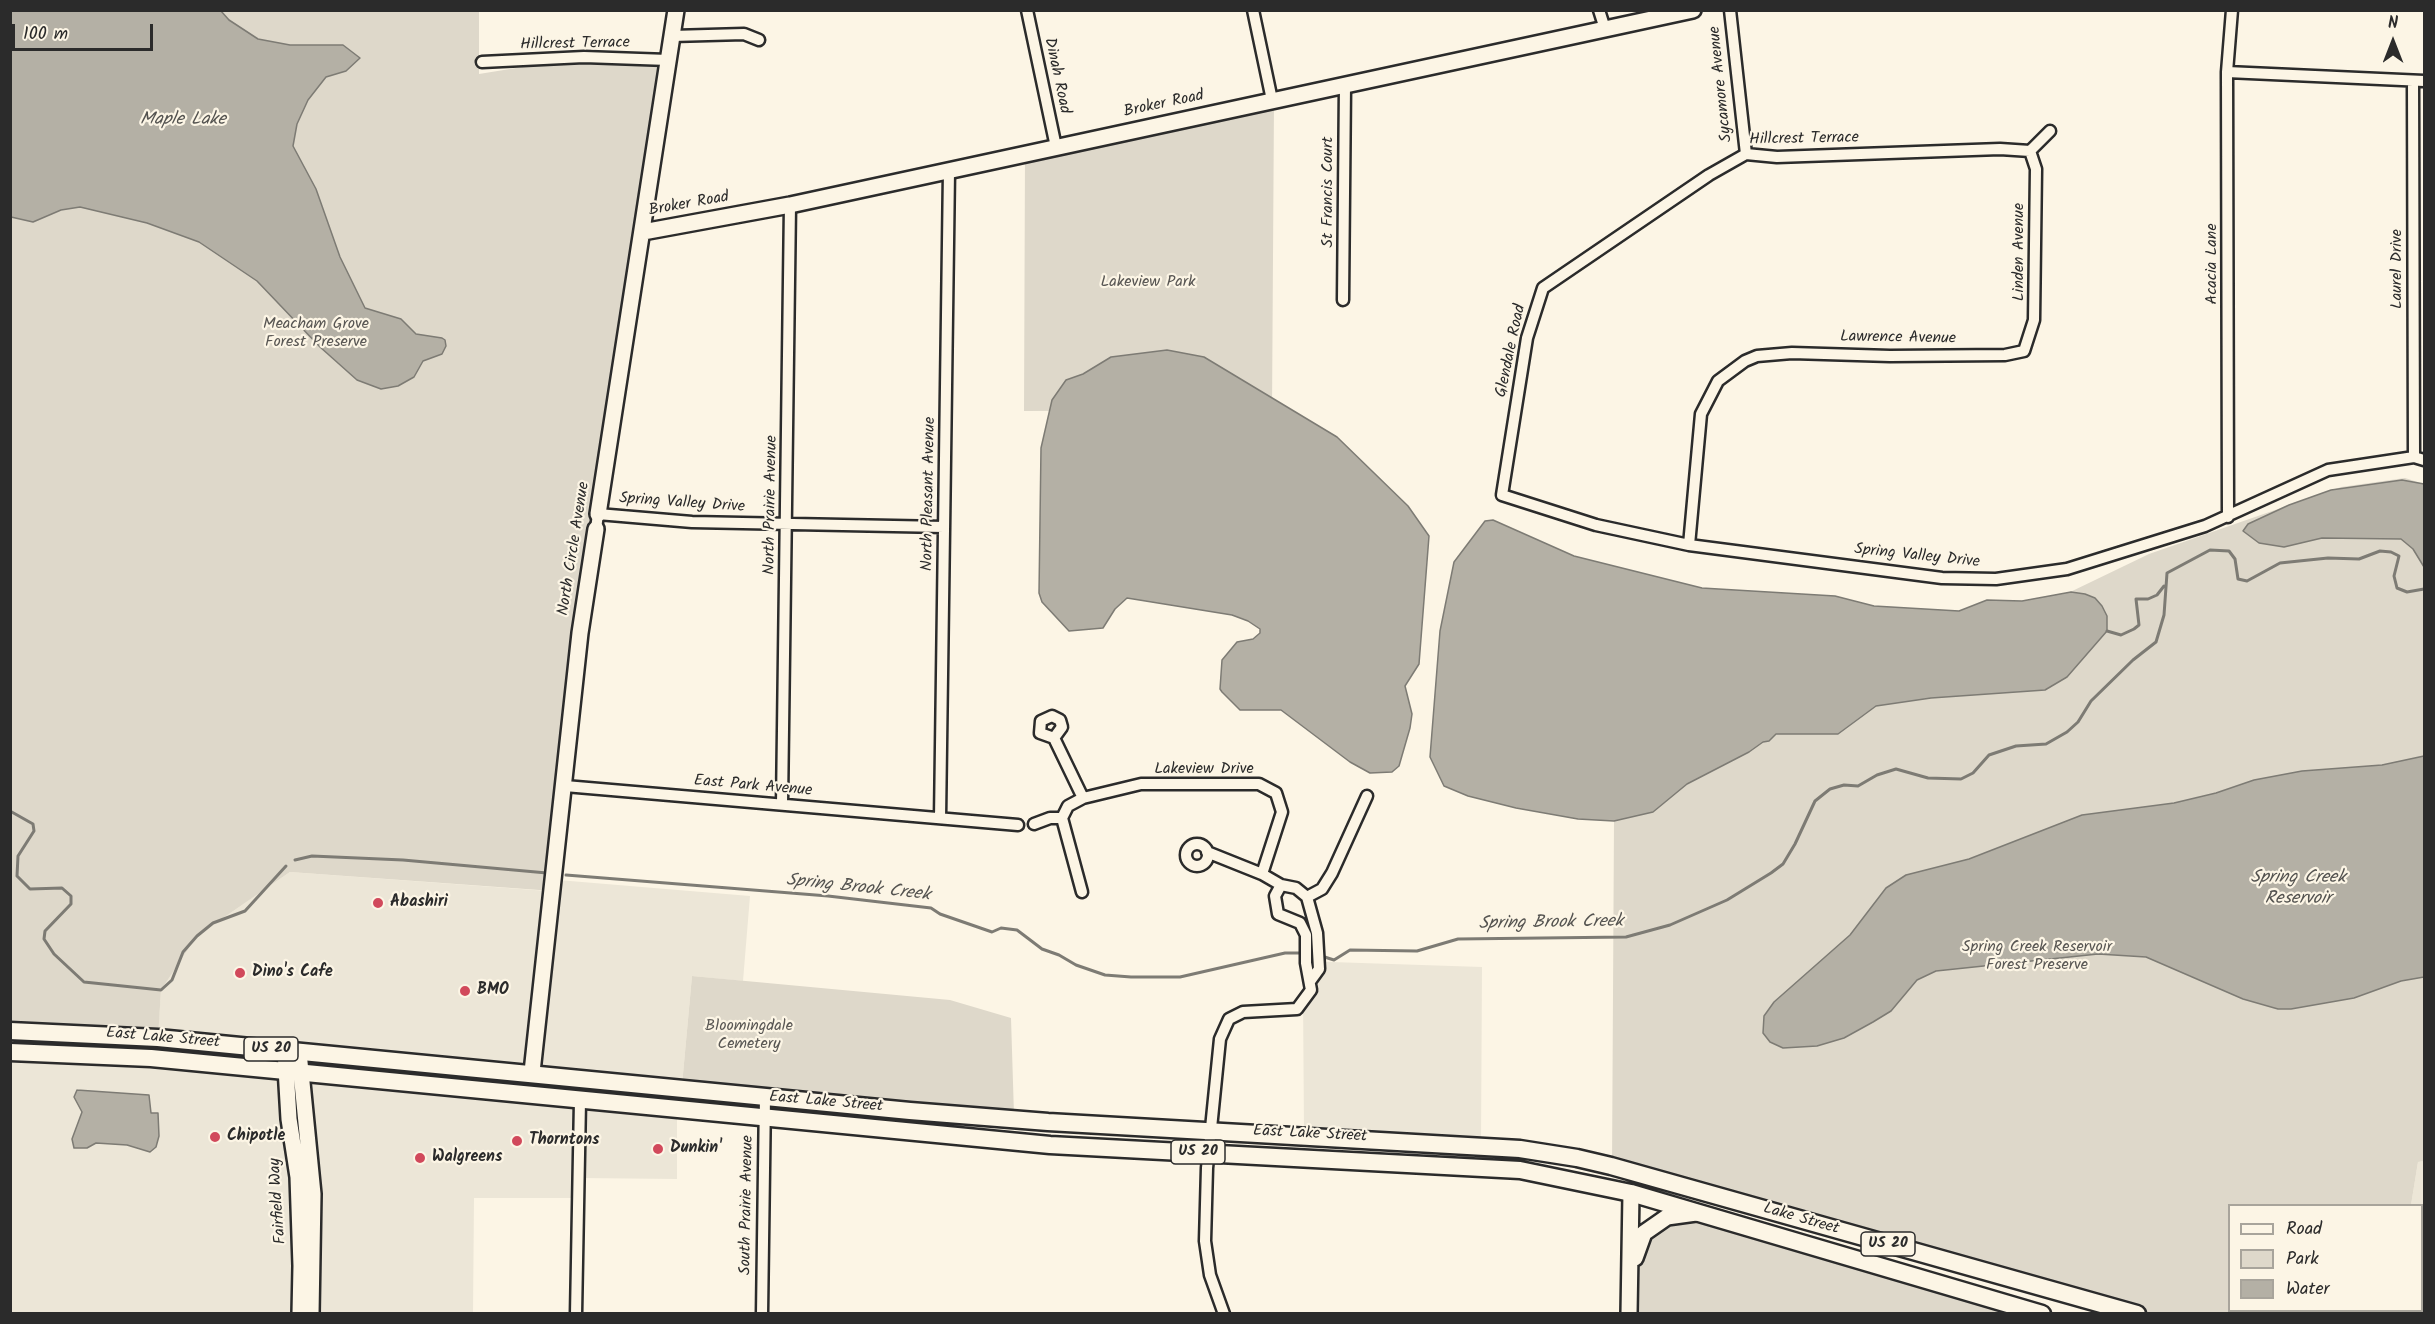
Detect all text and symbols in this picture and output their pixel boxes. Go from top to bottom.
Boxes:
text: N [2388,11,2398,36]
scale bar [15,12,156,50]
north arrow [2363,12,2423,72]
text: 100 m [23,20,68,49]
street label: Sycamore Avenue [1706,25,1738,143]
street label: Hillcrest Terrace [520,34,630,56]
street label: Dinah Road [1039,36,1073,116]
street label: Broker Road [1122,87,1206,123]
water label: Maple Lake [140,110,226,132]
street label: Hillcrest Terrace [1749,129,1859,151]
street label: St Francis Court [1319,137,1339,247]
street label: Broker Road [647,188,731,222]
street label: Linden Avenue [2010,203,2030,301]
street label: Acacia Lane [2203,223,2223,305]
street label: Laurel Drive [2388,229,2408,309]
park label: Lakeview Park [1101,273,1195,293]
street label: Glendale Road [1493,303,1531,399]
park label: Meacham Grove Forest Preserve [263,315,369,353]
street label: Lawrence Avenue [1840,328,1956,350]
street label: North Pleasant Avenue [919,417,941,571]
street label: North Prairie Avenue [761,435,783,575]
street label: North Circle Avenue [555,481,595,617]
street label: Spring Valley Drive [618,490,746,518]
street label: Spring Valley Drive [1853,541,1981,573]
street label: Lakeview Drive [1154,760,1254,780]
street label: East Park Avenue [693,772,813,802]
water label: Spring Creek Reservoir [2250,868,2346,910]
water label: Spring Brook Creek [785,871,931,907]
place label: Abashiri [390,893,448,913]
marker: Abashiri [371,896,385,910]
water label: Spring Brook Creek [1479,912,1623,936]
park label: Spring Creek Reservoir Forest Preserve [1962,938,2112,976]
place label: Dino's Cafe [252,963,333,983]
marker: Dino's Cafe [233,966,247,980]
place label: BMO [477,981,509,1001]
marker: BMO [458,984,472,998]
park label: Bloomingdale Cemetery [705,1017,793,1055]
street label: East Lake Street [105,1024,221,1054]
road number: US 20 [244,1037,298,1061]
street label: East Lake Street [768,1088,884,1118]
street label: East Lake Street [1252,1122,1368,1148]
place label: Chipotle [227,1127,285,1147]
marker: Chipotle [208,1130,222,1144]
place label: Thorntons [529,1131,600,1151]
marker: Thorntons [510,1134,524,1148]
street label: South Prairie Avenue [737,1135,759,1275]
place label: Dunkin' [670,1139,722,1159]
road number: US 20 [1171,1140,1225,1164]
marker: Dunkin' [651,1142,665,1156]
place label: Walgreens [432,1148,502,1168]
marker: Walgreens [413,1151,427,1165]
street label: Fairfield Way [266,1157,292,1245]
street label: Lake Street [1761,1200,1841,1240]
legend [2228,1204,2423,1312]
text: Road [2286,1215,2322,1244]
road number: US 20 [1861,1232,1915,1256]
text: Park [2286,1245,2319,1274]
text: Water [2286,1275,2330,1304]

